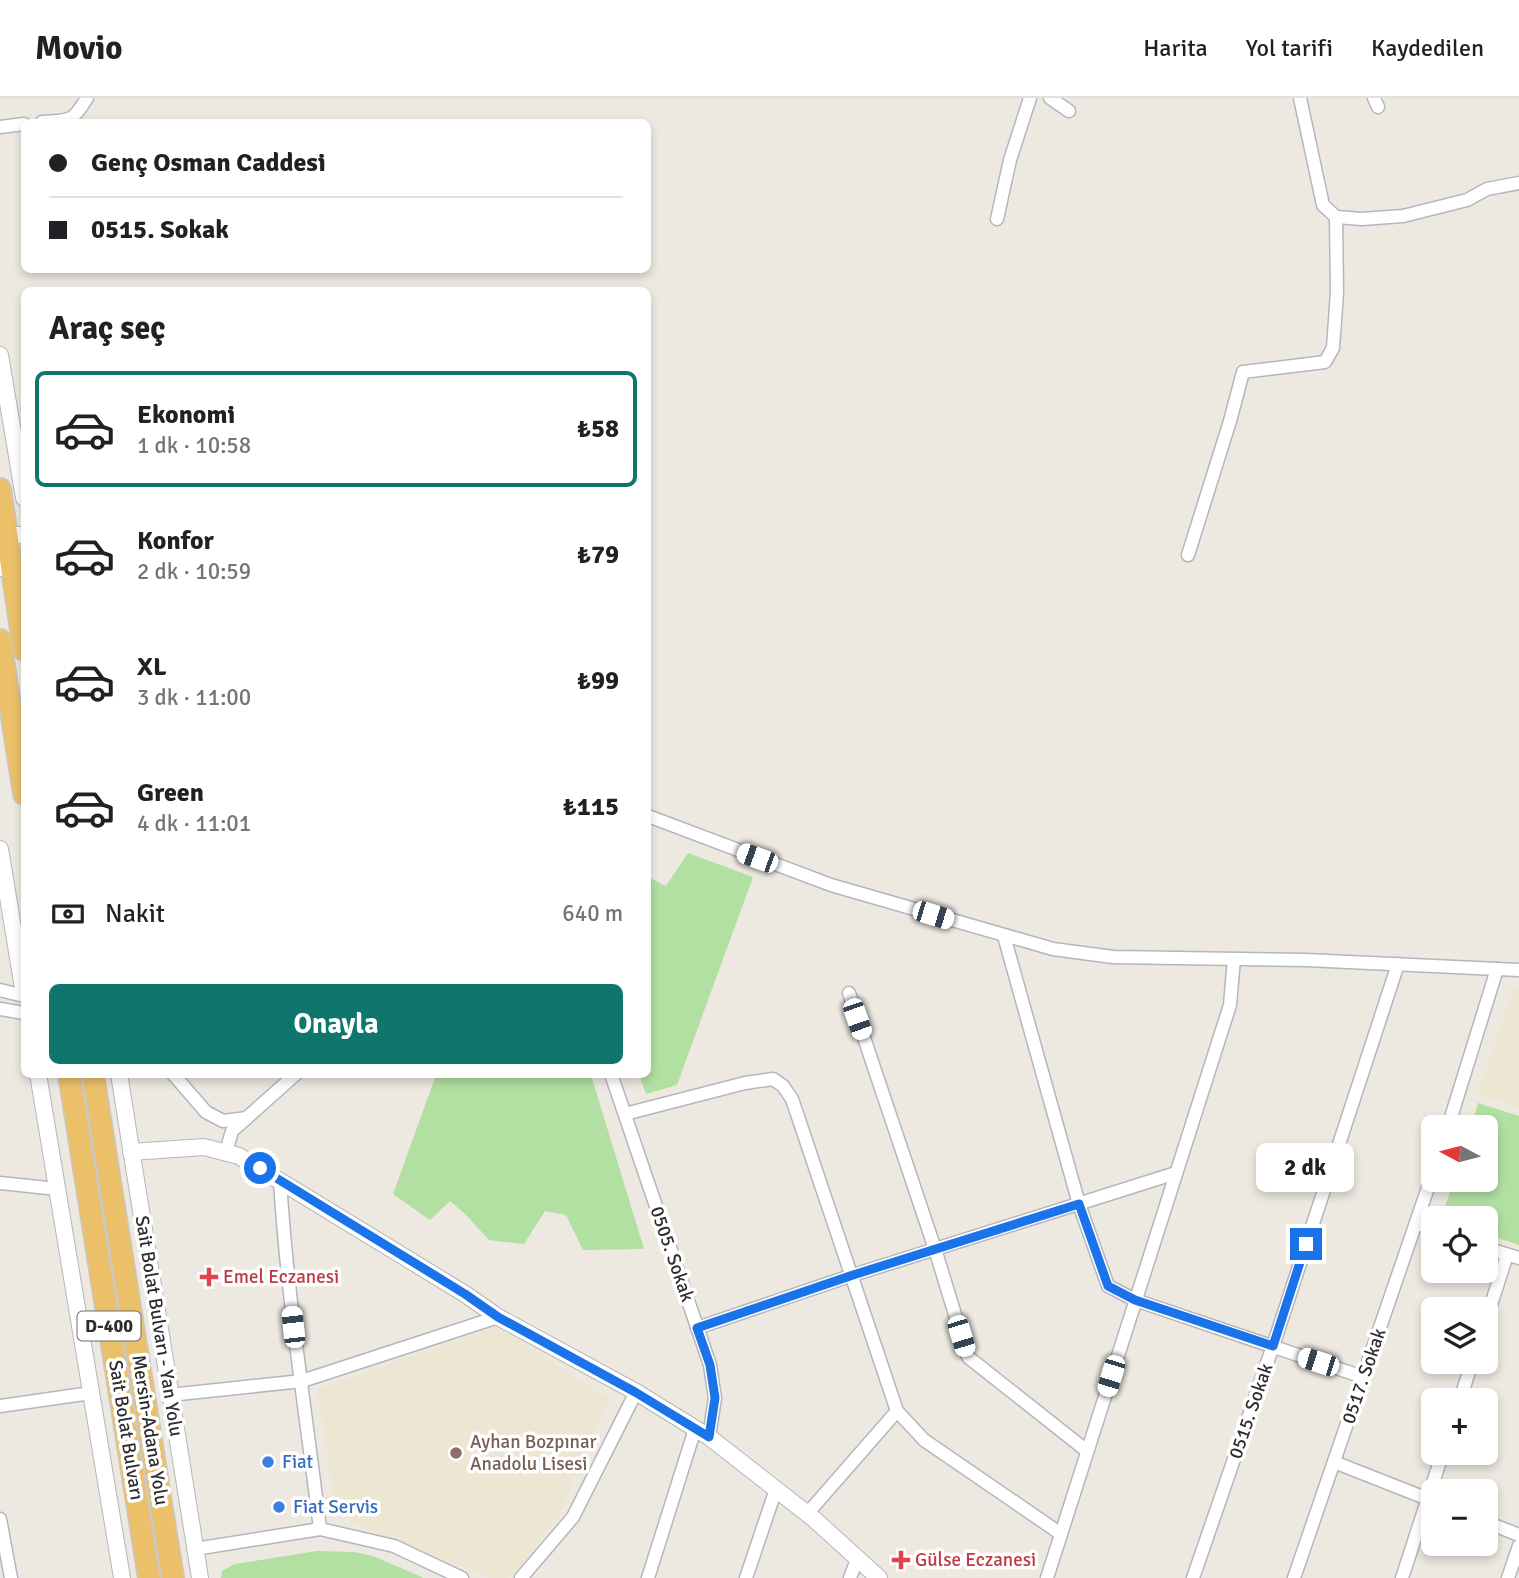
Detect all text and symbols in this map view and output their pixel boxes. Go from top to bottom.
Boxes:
text: Movio [35,28,123,69]
text: Harita [1143,33,1208,63]
text: Yol tarifi [1246,33,1333,63]
text: Kaydedilen [1371,33,1484,63]
text: Genç Osman Caddesi [91,147,326,179]
text: 0515. Sokak [91,214,229,246]
text: Araç seç [49,309,166,348]
icon: car [53,398,116,461]
text: Ekonomi [137,399,235,431]
text: ₺58 [577,413,619,445]
text: 1 dk · 10:58 [137,431,251,460]
icon: car [53,524,116,587]
text: Konfor [137,525,214,557]
text: ₺79 [577,539,619,571]
text: 2 dk · 10:59 [137,557,251,586]
icon: car [53,650,116,713]
text: XL [137,651,167,683]
text: ₺99 [577,665,619,697]
text: 3 dk · 11:00 [137,683,251,712]
icon: car [53,776,116,839]
text: Green [137,777,204,809]
text: ₺115 [563,791,619,823]
text: 4 dk · 11:01 [137,809,251,838]
car [734,841,781,875]
icon: cash [49,895,87,933]
text: Nakit [105,898,165,930]
text: 640 m [562,899,623,928]
car [910,899,957,931]
button: Onayla [49,984,623,1064]
car [841,996,874,1042]
north arrow [1421,1115,1498,1192]
map controls [1421,1115,1498,1556]
callout: 2 dk [1257,1142,1355,1192]
route start [244,1152,276,1184]
text: 2 dk [1284,1153,1326,1182]
street label: 0505. Sokak [644,1203,700,1305]
button: locate [1421,1206,1498,1283]
street label: Sait Bolat Bulvarı - Yan Yolu [130,1214,188,1438]
route end [1290,1228,1322,1260]
place label: Emel Eczanesi [223,1265,339,1289]
marker: Emel Eczanesi [201,1269,217,1285]
button: layers [1421,1297,1498,1374]
car [281,1305,306,1349]
road number: D-400 [78,1311,140,1340]
car [945,1313,978,1359]
street label: 0517. Sokak [1336,1325,1392,1427]
car [1295,1346,1342,1378]
street label: Mersin-Adana Yolu [126,1353,174,1507]
car [1095,1353,1128,1399]
street label: Sait Bolat Bulvarı [103,1358,149,1502]
street label: 0515. Sokak [1223,1360,1279,1462]
button: + [1421,1388,1498,1465]
place label: Ayhan Bozpınar Anadolu Lisesi [470,1430,597,1476]
marker: Ayhan Bozpınar Anadolu Lisesi [448,1445,464,1461]
place label: Fiat [282,1450,313,1474]
marker: Fiat [260,1454,276,1470]
button: − [1421,1479,1498,1556]
place label: Fiat Servis [293,1495,378,1519]
marker: Fiat Servis [271,1499,287,1515]
place label: Gülse Eczanesi [915,1548,1036,1572]
marker: Gülse Eczanesi [893,1552,909,1568]

